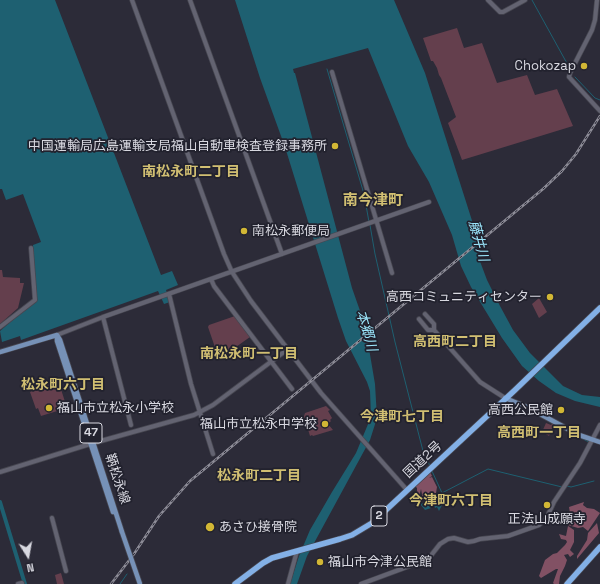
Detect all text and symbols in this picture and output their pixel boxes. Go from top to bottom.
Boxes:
place label: Chokozap [515,58,576,74]
marker: Chokozap [579,61,589,71]
place label: 中国運輸局広島運輸支局福山自動車検査登録事務所 [28,138,327,154]
marker: 中国運輸局広島運輸支局福山自動車検査登録事務所 [330,141,340,151]
district label: 南松永町二丁目 [142,164,240,180]
district label: 南今津町 [343,192,403,210]
water label: 藤井川 [464,219,492,263]
place label: 南松永郵便局 [252,223,330,239]
marker: 南松永郵便局 [239,226,249,236]
place label: 高西コミュニティセンター [386,289,542,305]
marker: 高西コミュニティセンター [545,292,555,302]
water label: 本郷川 [352,308,380,354]
district label: 高西町二丁目 [413,334,497,350]
district label: 南松永町一丁目 [200,346,298,362]
district label: 松永町六丁目 [21,377,105,393]
place label: 福山市立松永小学校 [57,400,174,416]
place label: 高西公民館 [488,402,553,418]
marker: 福山市立松永小学校 [44,403,54,413]
marker: 高西公民館 [556,405,566,415]
district label: 今津町七丁目 [360,409,444,425]
place label: 福山市立松永中学校 [200,416,317,432]
marker: 福山市立松永中学校 [320,419,330,429]
road number: 47 [80,423,102,443]
district label: 高西町一丁目 [497,425,581,441]
street label: 国道2号 [401,438,445,482]
street label: 鞆松永線 [102,452,132,506]
district label: 松永町二丁目 [217,468,301,484]
district label: 今津町六丁目 [409,493,493,509]
marker: 正法山成願寺 [542,500,552,510]
road number: 2 [371,506,387,526]
place label: 正法山成願寺 [508,511,586,527]
place label: あさひ接骨院 [219,519,297,535]
marker: あさひ接骨院 [204,521,216,533]
north arrow [8,536,48,576]
place label: 福山市今津公民館 [328,554,432,570]
marker: 福山市今津公民館 [315,557,325,567]
text: N [25,560,35,575]

